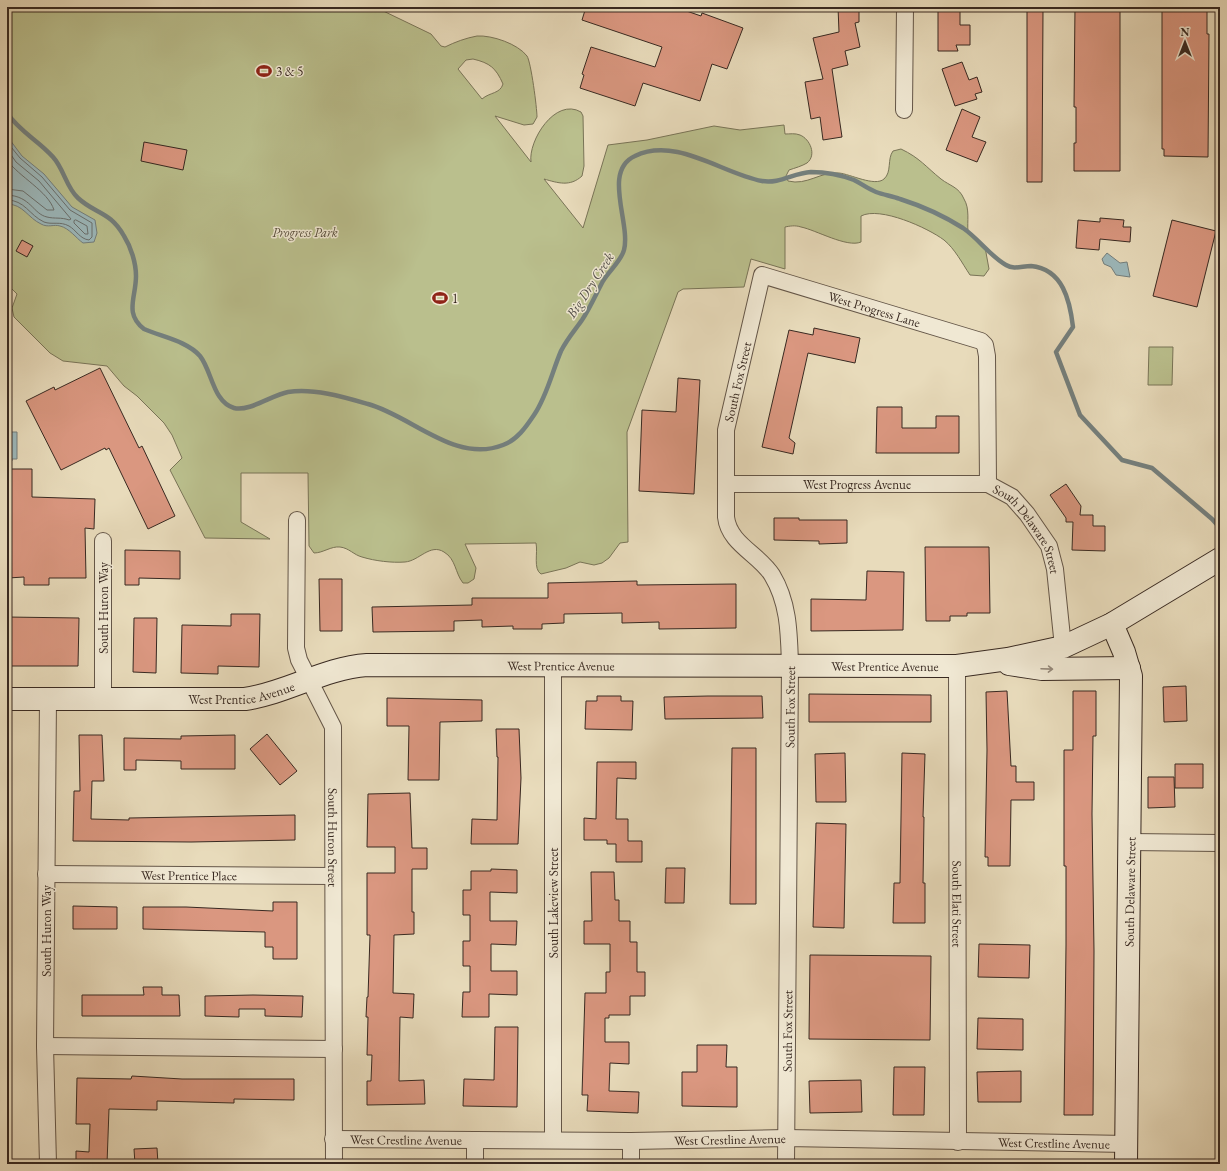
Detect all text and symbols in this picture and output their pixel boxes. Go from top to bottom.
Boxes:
north arrow [1165,22,1205,62]
text: N [1181,25,1190,39]
sports icon: 3 & 5 [255,62,273,80]
place label: 3 & 5 [276,63,304,80]
park label: Progress Park [272,224,338,241]
water label: Big Dry Creek [562,248,618,322]
street label: West Progress Lane [826,287,923,331]
sports icon: 1 [431,289,449,307]
place label: 1 [452,290,458,307]
street label: South Fox Street [720,340,755,424]
street label: West Progress Avenue [803,476,911,493]
street label: South Delaware Street [990,480,1064,574]
street label: South Huron Way [95,562,112,654]
street label: West Prentice Avenue [507,657,615,674]
street label: West Prentice Avenue [831,657,939,674]
one-way arrow [1040,665,1053,673]
street label: South Fox Street [781,666,798,748]
street label: West Prentice Avenue [188,677,297,708]
street label: South Huron Street [325,788,342,887]
street label: South Delaware Street [1121,837,1139,947]
street label: South Lakeview Street [545,848,562,958]
street label: South Elati Street [949,861,966,947]
street label: West Prentice Place [141,866,237,884]
street label: South Huron Way [38,885,55,977]
street label: South Fox Street [778,990,796,1072]
street label: West Crestline Avenue [674,1130,786,1149]
street label: West Crestline Avenue [350,1131,462,1148]
street label: West Crestline Avenue [998,1133,1110,1152]

